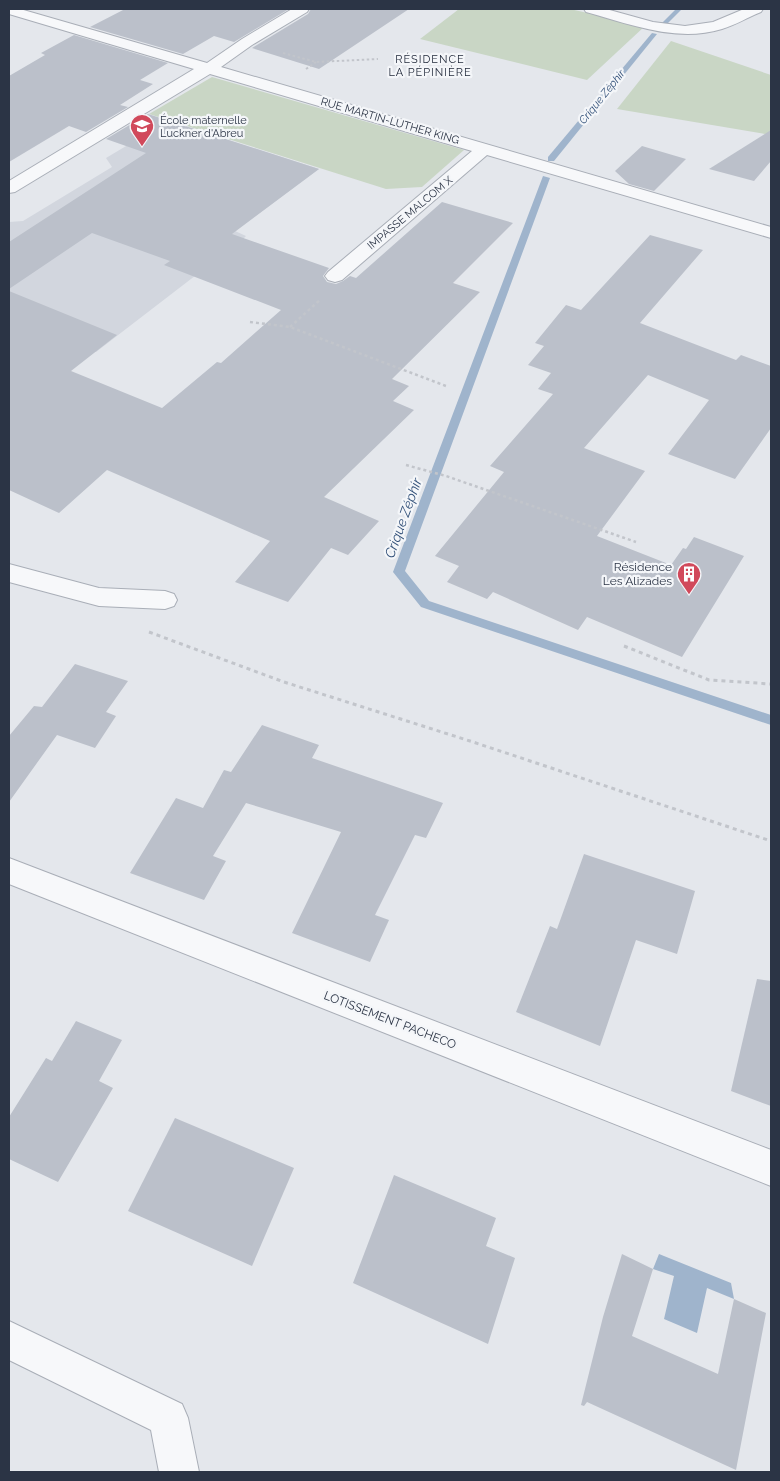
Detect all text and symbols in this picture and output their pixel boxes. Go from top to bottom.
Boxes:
district label: RÉSIDENCE LA PÉPINIÈRE [388,52,472,79]
water label: Crique Zéphir [576,66,629,127]
street label: RUE MARTIN-LUTHER KING [319,95,461,147]
school or university icon: École maternelle Luckner d'Abreu [129,113,155,147]
place label: École maternelle Luckner d'Abreu [160,113,247,140]
street label: IMPASSE MALCOM X [365,174,455,252]
water label: Crique Zéphir [381,475,425,560]
place label: Résidence Les Alizades [603,560,672,588]
building icon: Résidence Les Alizades [676,561,702,595]
street label: LOTISSEMENT PACHECO [322,988,458,1052]

